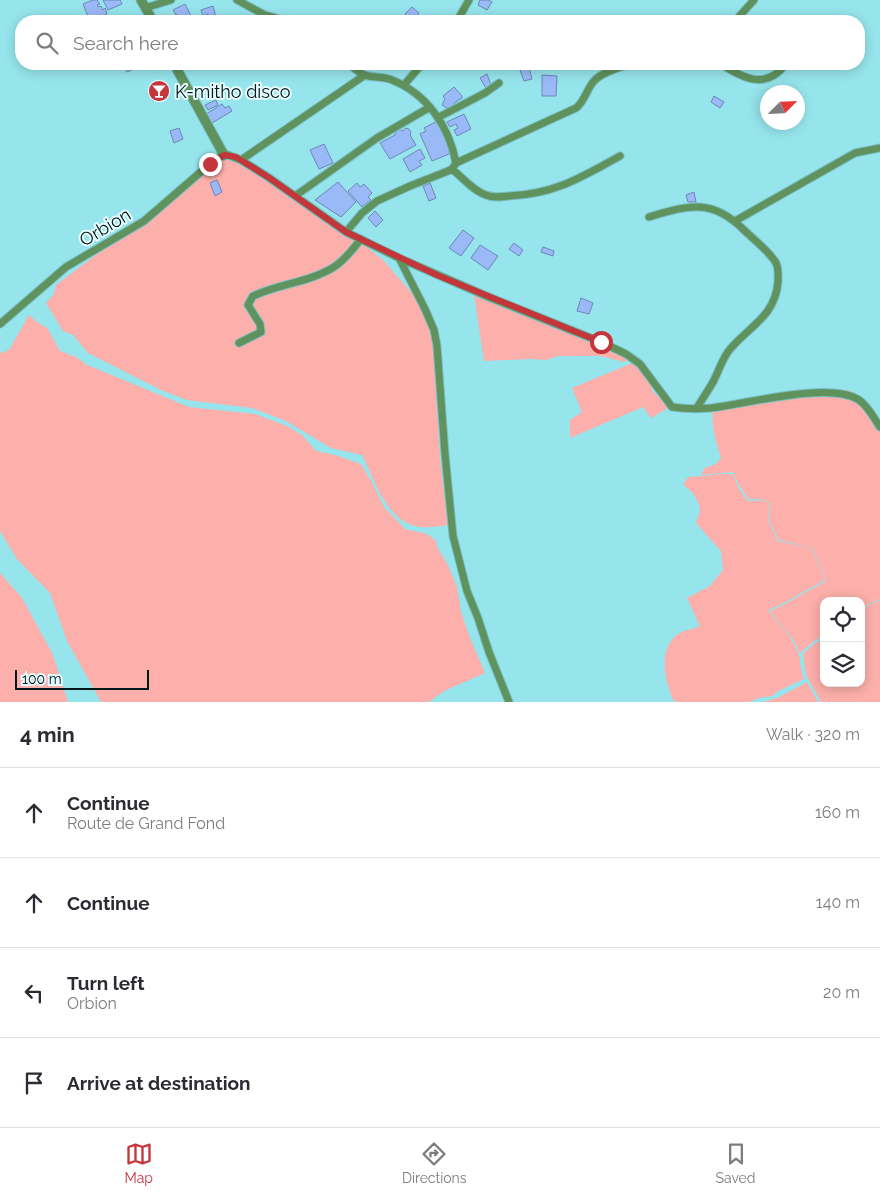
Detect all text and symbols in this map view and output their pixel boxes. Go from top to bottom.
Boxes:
search box [15,15,865,70]
icon: search [33,29,61,57]
text: Search here [73,32,179,54]
bar icon: K-mitho disco [147,79,171,103]
place label: K-mitho disco [175,81,291,102]
north arrow [760,85,805,130]
route end [199,153,222,176]
street label: Orbion [76,204,134,250]
route start [590,331,613,354]
map controls [820,597,865,687]
button: locate [820,597,865,642]
button: layers [820,642,865,687]
scale bar [15,667,149,690]
text: 100 m [22,671,62,687]
text: 4 min [20,722,75,747]
text: Walk · 320 m [766,725,860,744]
text: Continue [67,792,150,814]
icon: ahead [20,799,48,827]
text: 160 m [815,803,860,822]
text: Route de Grand Fond [67,814,225,833]
icon: ahead [20,889,48,917]
text: Continue [67,892,150,914]
text: 140 m [816,893,860,912]
text: Turn left [67,972,144,994]
icon: left [20,979,48,1007]
text: 20 m [823,983,860,1002]
text: Orbion [67,994,117,1013]
icon: arrive [20,1069,48,1097]
text: Arrive at destination [67,1072,251,1094]
tab: Map [124,1140,153,1186]
tab: Directions [402,1140,467,1186]
tab: Saved [715,1140,756,1186]

